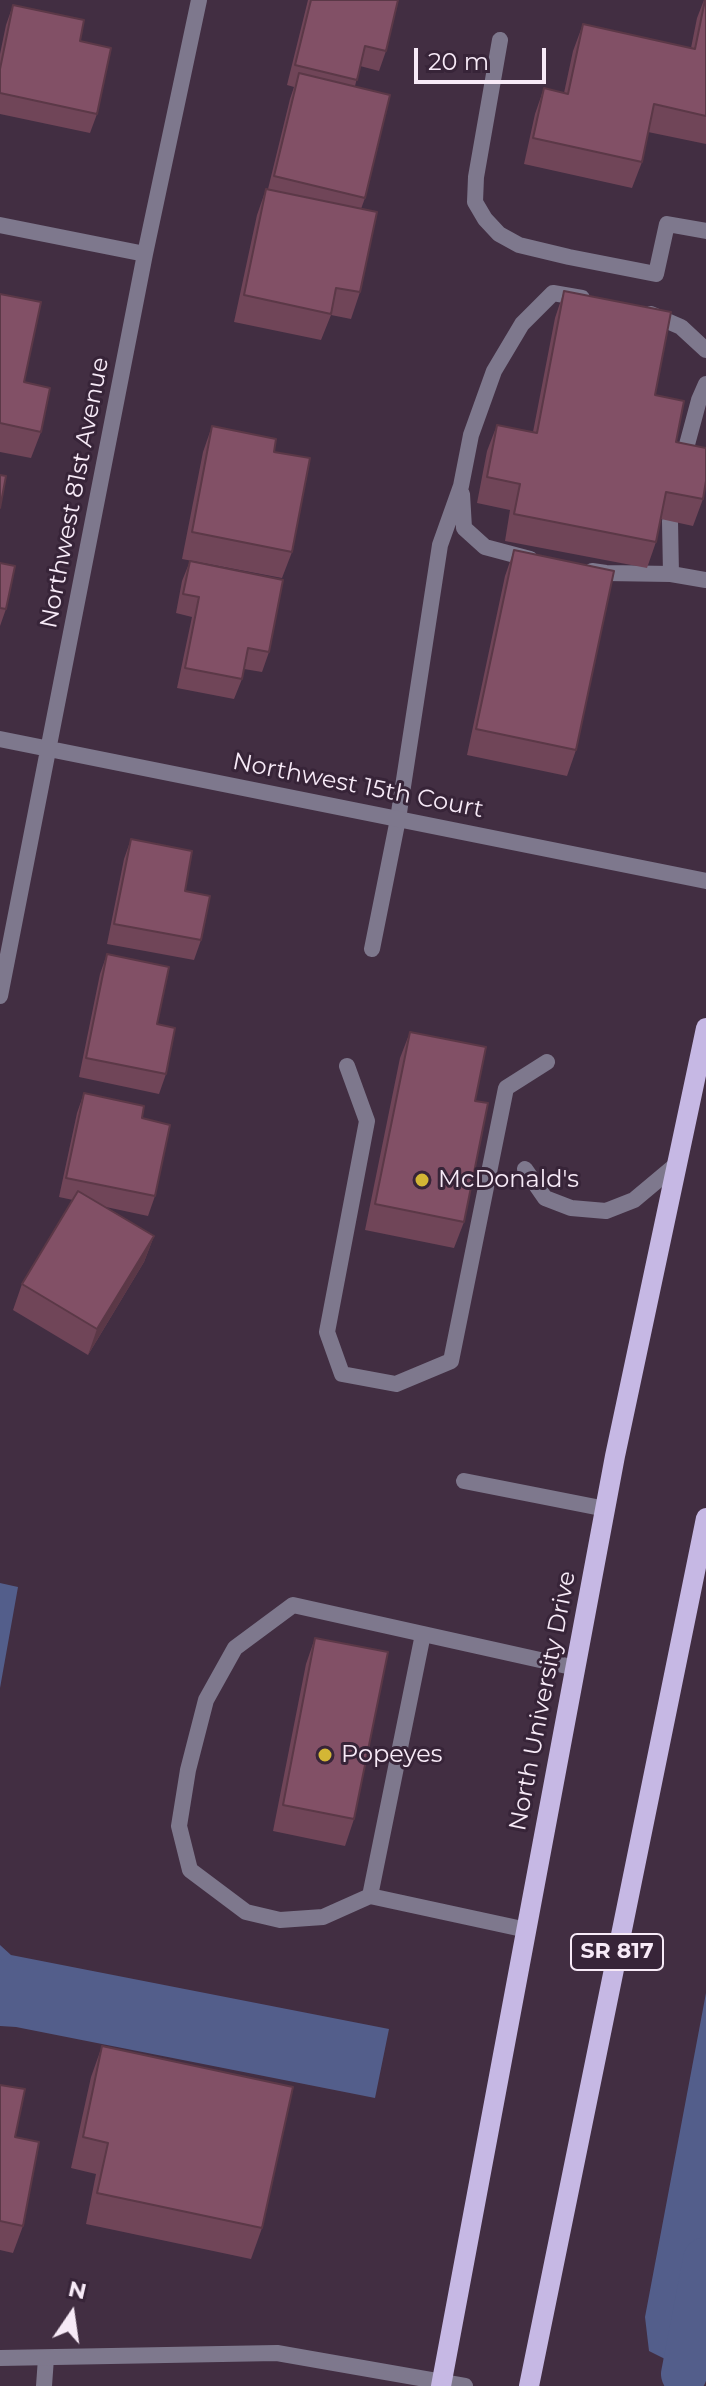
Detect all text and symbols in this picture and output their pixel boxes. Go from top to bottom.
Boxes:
scale bar [418,32,550,82]
text: 20 m [428,47,489,76]
street label: Northwest 81st Avenue [35,355,115,631]
street label: Northwest 15th Court [230,748,486,824]
place label: McDonald's [438,1166,579,1194]
marker: McDonald's [413,1171,431,1189]
street label: North University Drive [504,1569,582,1833]
place label: Popeyes [341,1741,442,1769]
marker: Popeyes [316,1746,334,1764]
road number: SR 817 [571,1934,663,1970]
north arrow [32,2274,112,2354]
text: N [66,2275,89,2305]

